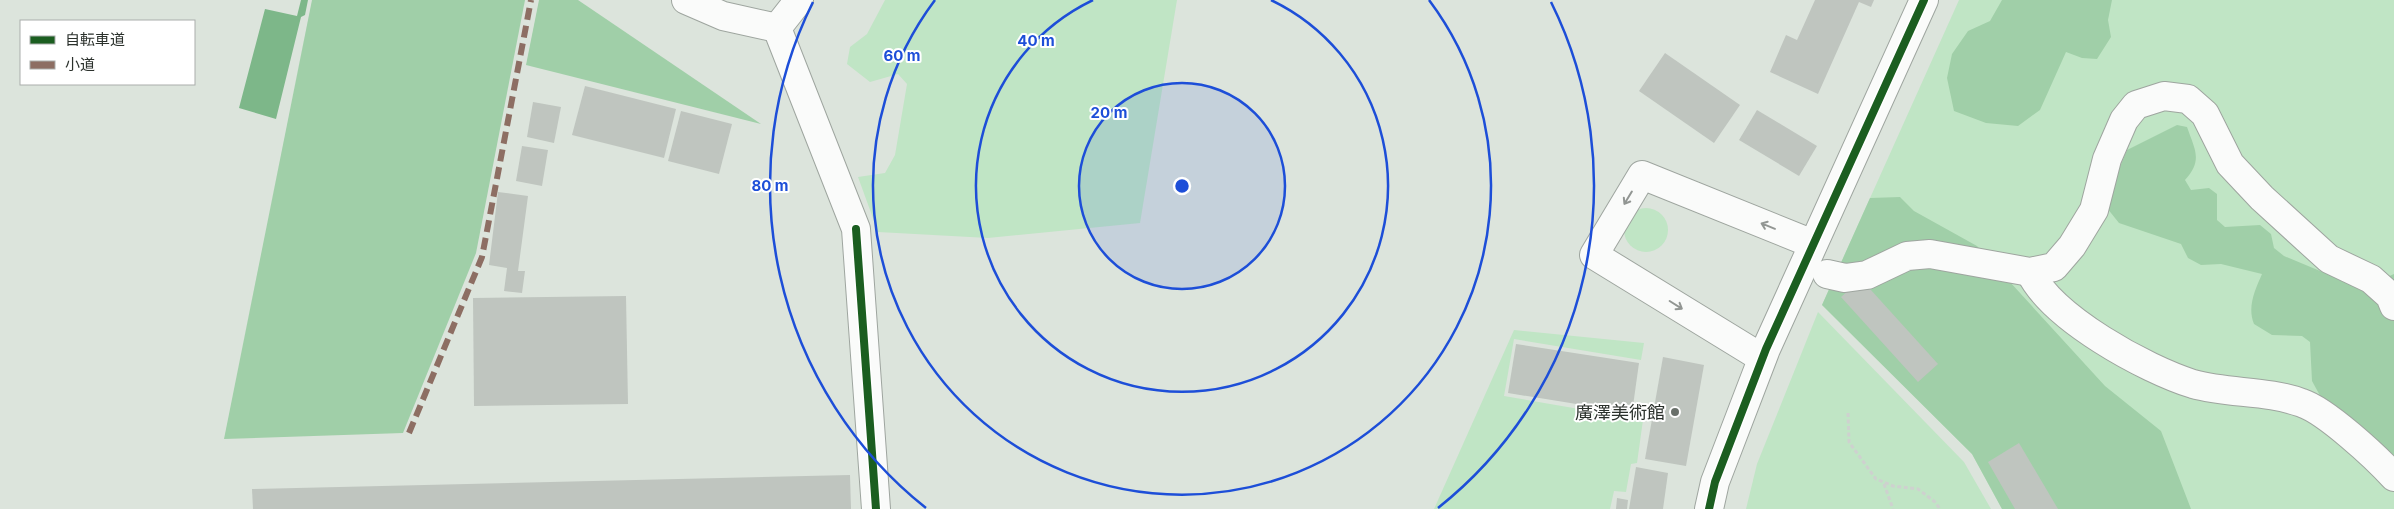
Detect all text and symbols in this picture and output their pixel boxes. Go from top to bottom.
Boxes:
legend [20,20,195,85]
text: 自転車道 [65,30,125,49]
text: 40 m [1017,31,1055,50]
text: 60 m [883,46,921,65]
text: 小道 [65,55,95,74]
text: 20 m [1091,103,1127,122]
text: 80 m [751,176,789,195]
centre of rings [1173,177,1191,195]
one-way arrow [1623,190,1633,204]
one-way arrow [1761,220,1776,230]
one-way arrow [1669,301,1683,311]
place label: 廣澤美術館 [1575,402,1665,423]
marker: 廣澤美術館 [1669,406,1681,418]

